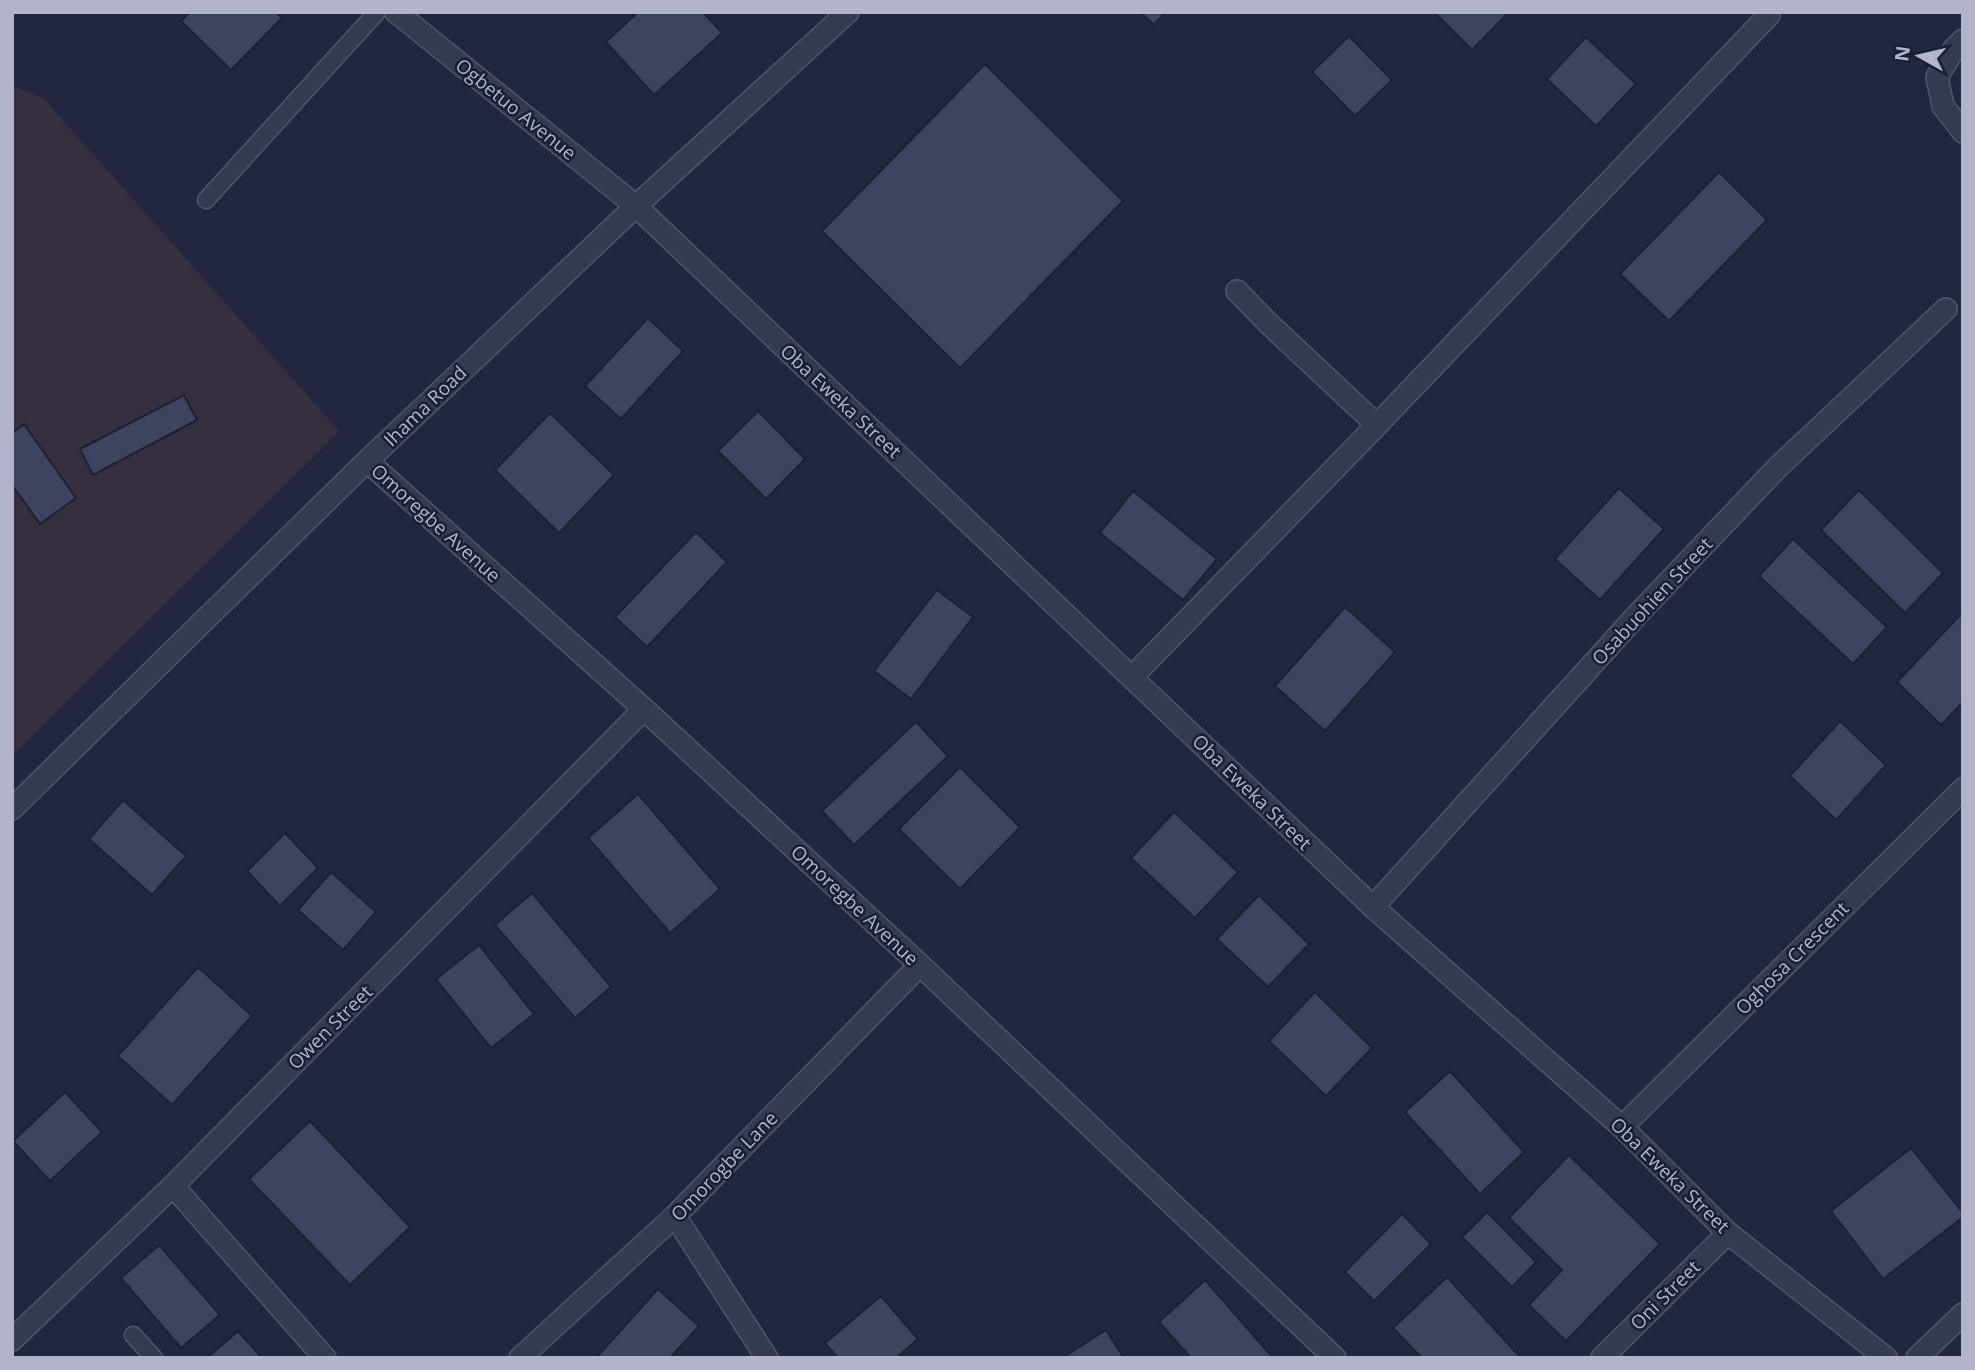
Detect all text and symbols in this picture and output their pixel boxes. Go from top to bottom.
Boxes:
north arrow [1884,21,1954,91]
text: N [1888,44,1916,63]
street label: Ogbetuo Avenue [450,52,582,166]
street label: Oba Eweka Street [775,338,907,464]
street label: Ihama Road [378,360,472,452]
street label: Omoregbe Avenue [366,458,506,588]
street label: Osabuohien Street [1586,531,1718,671]
street label: Oba Eweka Street [1187,728,1317,856]
street label: Omoregbe Avenue [785,839,925,971]
street label: Oghosa Crescent [1730,895,1855,1020]
street label: Owen Street [282,979,378,1075]
street label: Omorogbe Lane [665,1105,783,1227]
street label: Oba Eweka Street [1605,1111,1735,1239]
street label: Oni Street [1624,1254,1706,1336]

